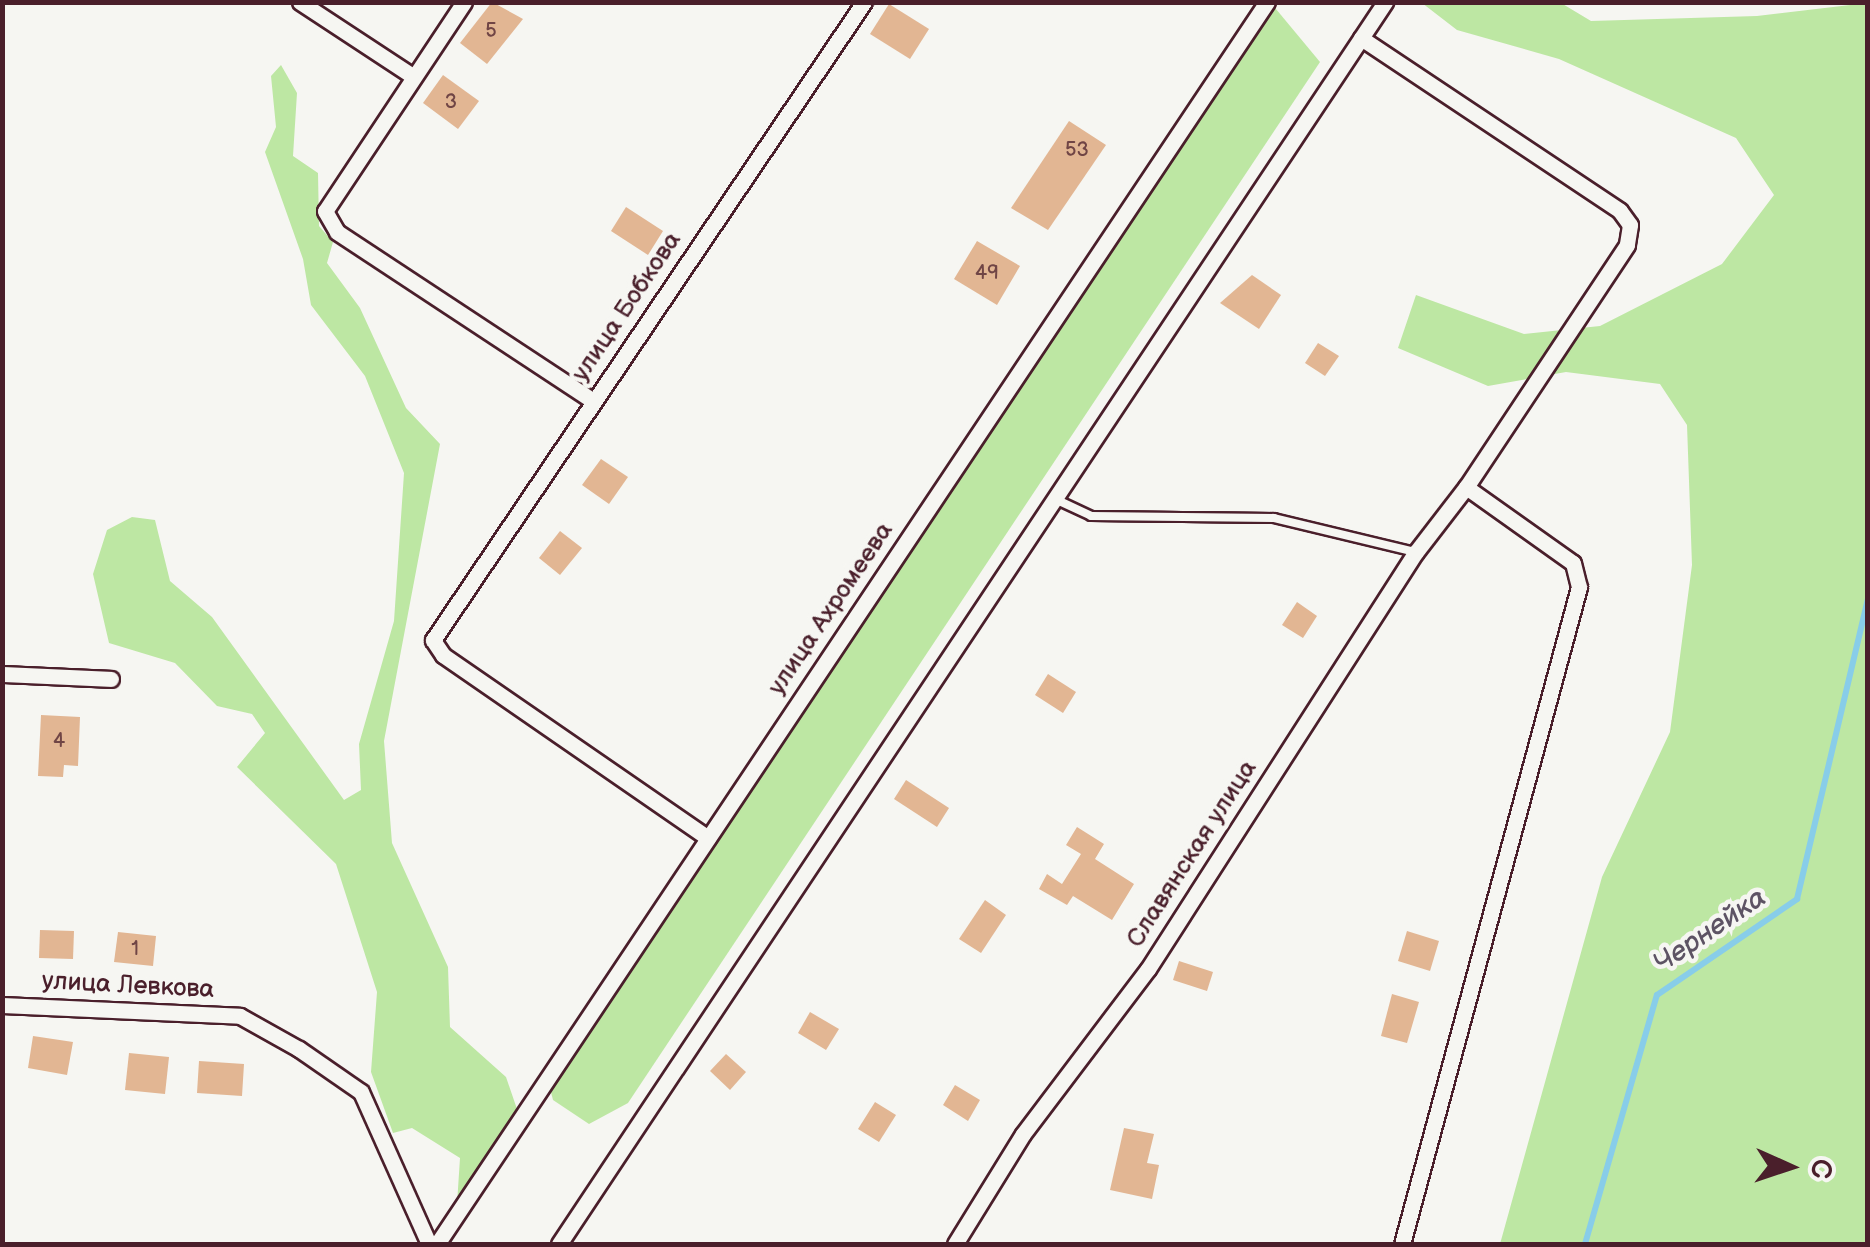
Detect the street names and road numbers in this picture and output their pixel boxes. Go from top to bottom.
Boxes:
street label: улица Бобкова [566,227,688,387]
street label: улица Ахромеева [762,517,900,701]
street label: Славянская улица [1120,755,1264,953]
street label: улица Левкова [41,967,215,1005]

